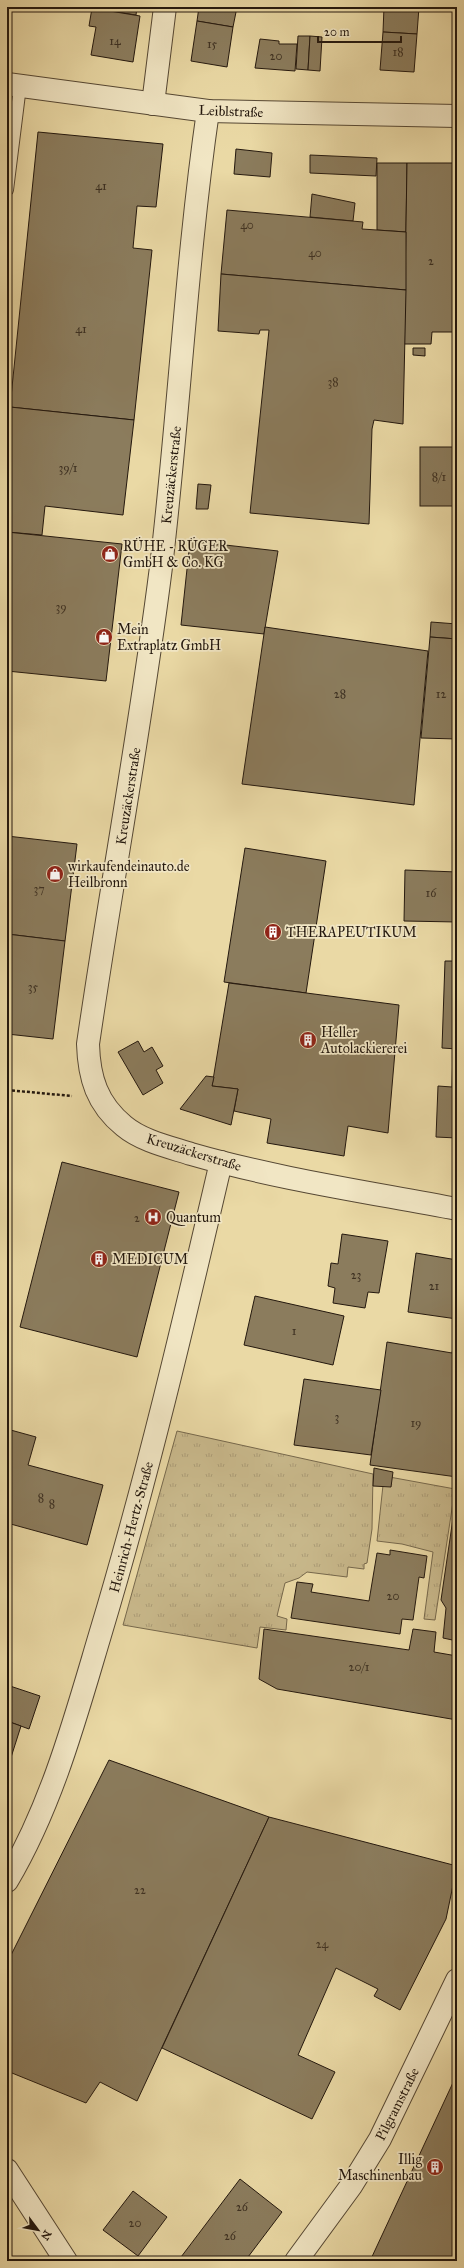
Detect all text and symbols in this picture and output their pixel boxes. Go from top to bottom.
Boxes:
scale bar [318,18,401,44]
text: 20 m [324,25,350,39]
house number: 14 [109,34,121,48]
house number: 15 [207,37,218,51]
house number: 18 [392,45,404,59]
house number: 20 [270,49,282,63]
street label: Leiblstraße [198,102,264,121]
house number: 41 [95,179,107,193]
house number: 40 [240,218,254,232]
house number: 40 [308,246,322,260]
house number: 2 [428,254,434,268]
house number: 41 [75,322,87,336]
house number: 38 [327,375,339,389]
street label: Kreuzäckerstraße [158,425,185,525]
house number: 39/1 [58,461,78,475]
house number: 8/1 [432,470,446,484]
place label: RÜHE - RÜGER GmbH & Co. KG [123,536,229,571]
shop icon: RÜHE - RÜGER GmbH & Co. KG [100,544,120,564]
house number: 39 [55,600,67,614]
place label: Mein Extraplatz GmbH [117,621,221,654]
shop icon: Mein Extraplatz GmbH [94,627,114,647]
house number: 28 [334,687,346,701]
house number: 12 [436,687,446,701]
street label: Kreuzäckerstraße [112,746,145,846]
place label: wirkaufendeinauto.de Heilbronn [68,858,190,891]
shop icon: wirkaufendeinauto.de Heilbronn [45,864,65,884]
house number: 37 [33,882,45,896]
house number: 16 [426,886,437,900]
building icon: THERAPEUTIKUM [263,922,283,942]
place label: THERAPEUTIKUM [286,924,417,941]
house number: 35 [28,980,39,994]
place label: Heller Autolackiererei [320,1024,407,1057]
building icon: Heller Autolackiererei [298,1030,318,1050]
street label: Kreuzäckerstraße [144,1130,244,1175]
hospital icon: Quantum [143,1207,163,1227]
place label: Quantum [166,1209,221,1226]
house number: 2 [134,1211,140,1225]
building icon: MEDICUM [89,1249,109,1269]
place label: MEDICUM [112,1251,188,1268]
house number: 23 [351,1268,362,1282]
house number: 21 [429,1279,440,1293]
house number: 1 [292,1324,297,1338]
house number: 3 [335,1410,340,1424]
house number: 19 [410,1416,422,1430]
street label: Heinrich-Hertz-Straße [106,1459,157,1595]
house number: 8 [38,1491,44,1505]
house number: 8 [49,1497,55,1511]
house number: 20 [387,1589,399,1603]
house number: 20/1 [349,1660,370,1674]
house number: 22 [134,1883,146,1897]
house number: 24 [316,1937,329,1951]
street label: Pilgramstraße [372,2065,423,2143]
place label: Illig Maschinenbau [338,2151,423,2184]
building icon: Illig Maschinenbau [425,2157,445,2177]
house number: 26 [236,2200,249,2214]
north arrow [18,2210,58,2250]
house number: 20 [129,2216,141,2230]
text: N [38,2228,54,2243]
house number: 26 [224,2229,237,2243]

